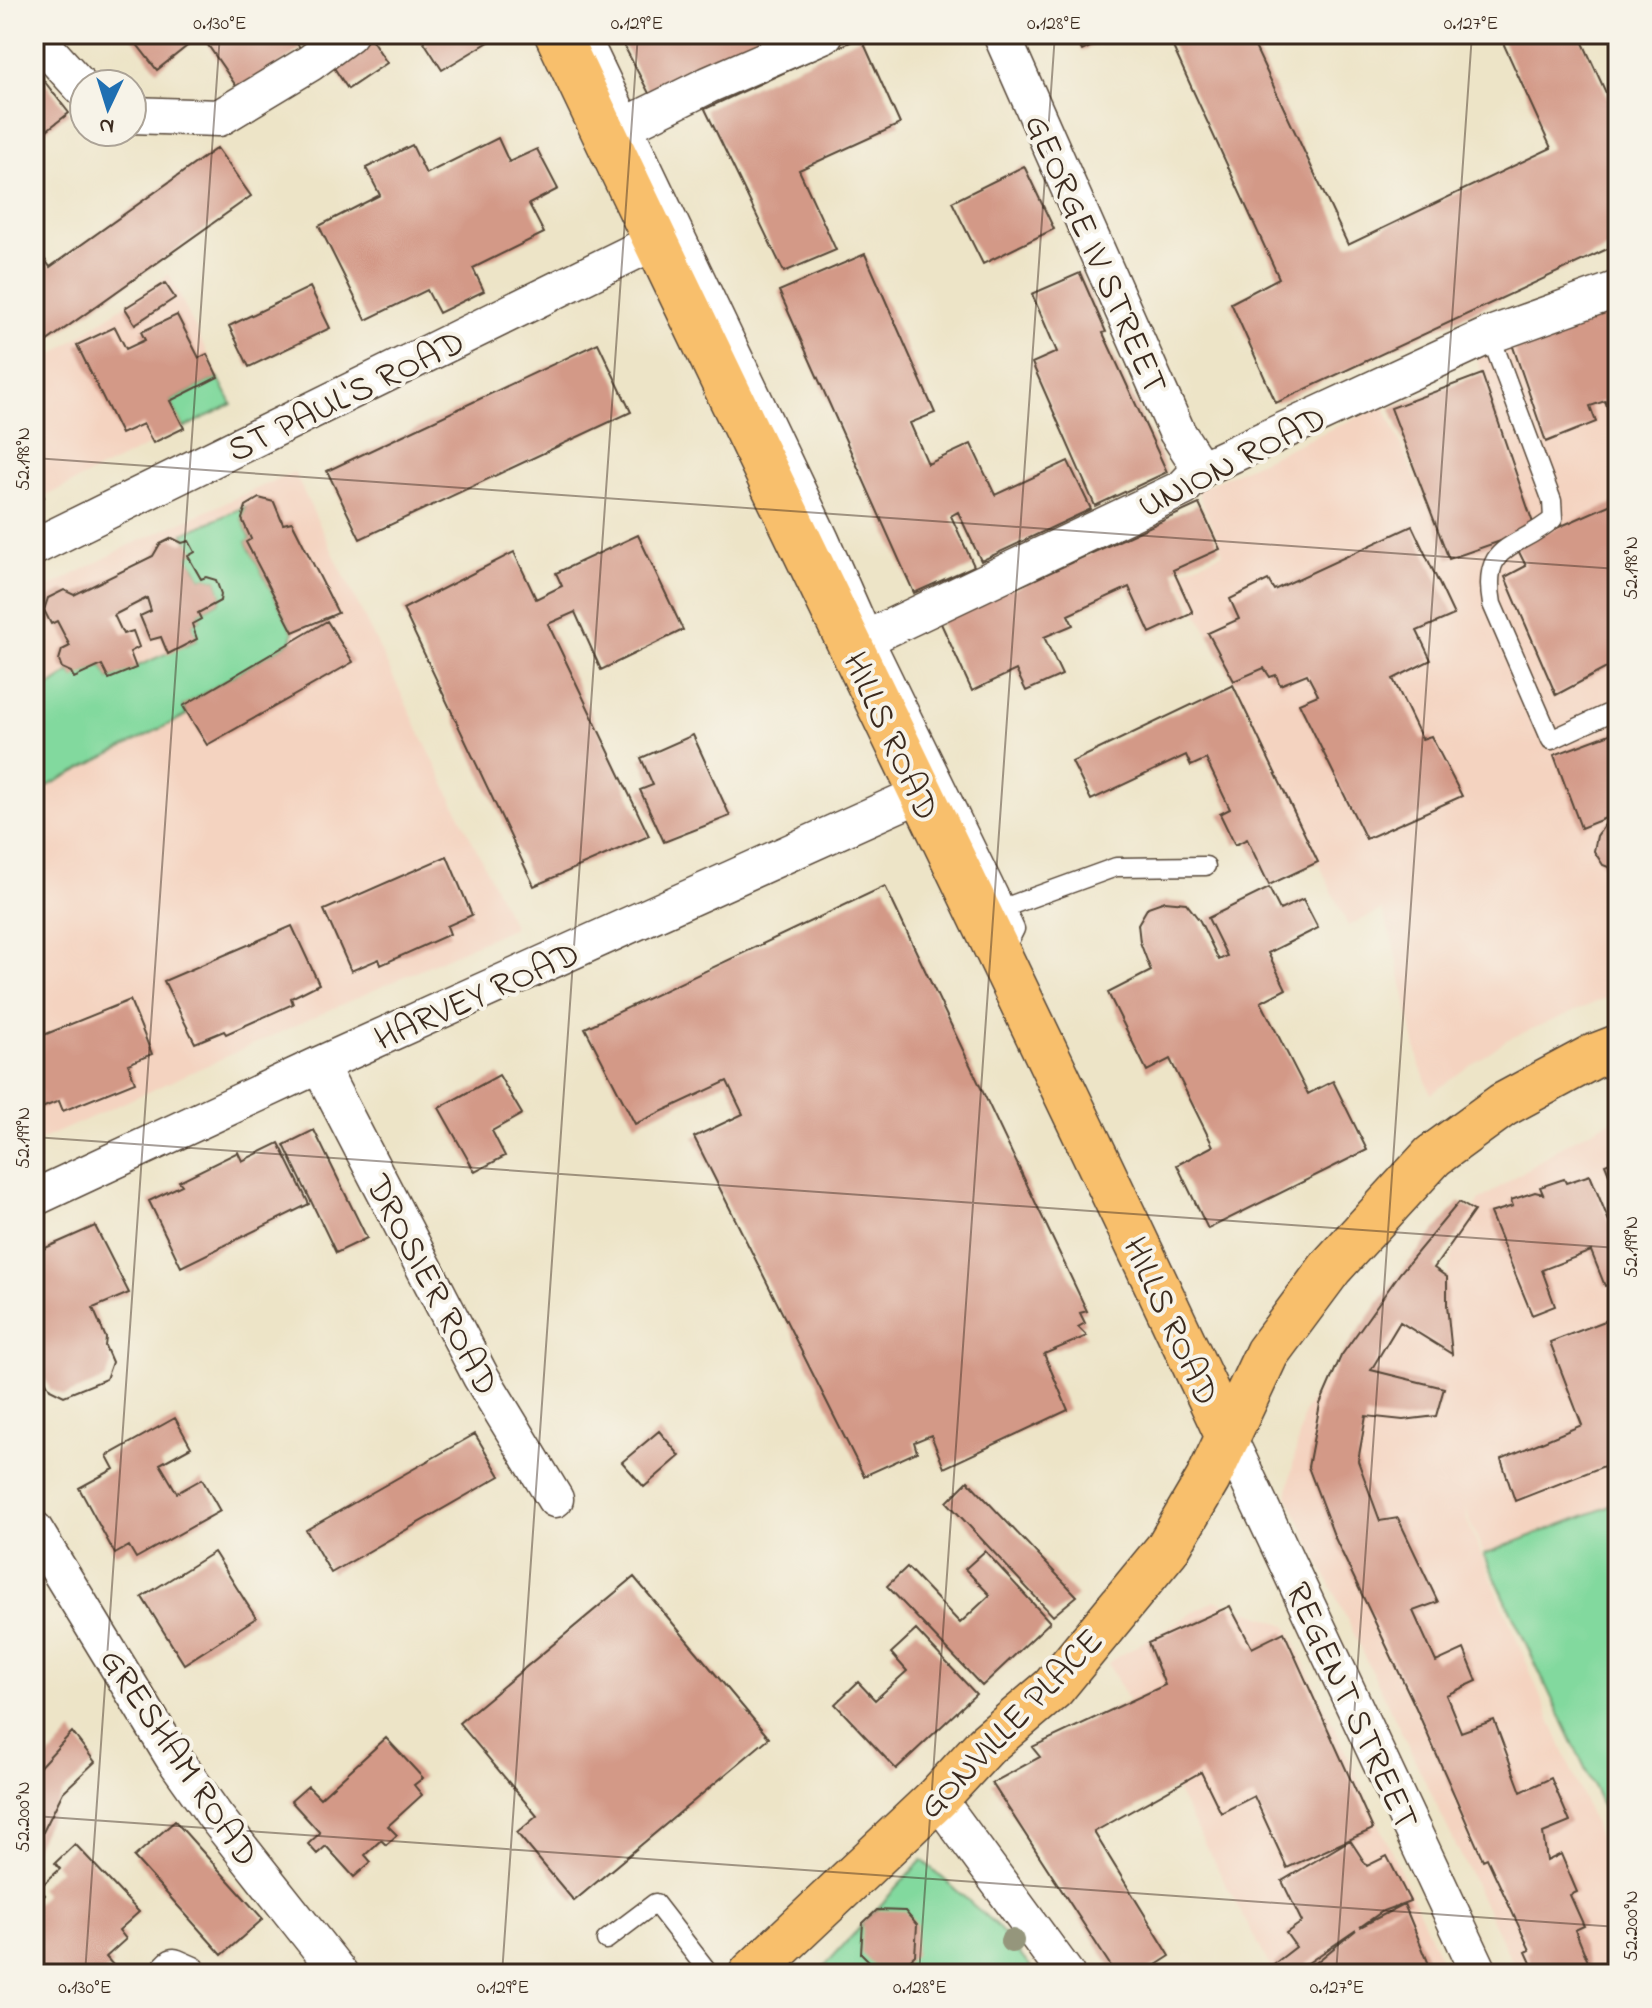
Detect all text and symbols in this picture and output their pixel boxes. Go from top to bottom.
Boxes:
text: 0.130°E [193,10,247,39]
text: 0.129°E [611,10,663,39]
text: 0.128°E [1027,10,1081,39]
text: 0.127°E [1444,10,1498,39]
north arrow [68,68,148,148]
street label: GEORGE IV STREET [1008,106,1179,403]
text: N [98,108,115,141]
street label: ST PAUL'S ROAD [219,318,475,478]
street label: UNION ROAD [1130,394,1336,534]
text: 52.198°N [10,427,39,491]
text: 52.198°N [1618,536,1647,600]
street label: HILLS ROAD [827,644,951,830]
street label: HARVEY ROAD [367,929,589,1067]
text: 52.199°N [10,1107,39,1169]
street label: DROSIER ROAD [349,1166,510,1406]
text: 52.199°N [1618,1216,1647,1278]
street label: HILLS ROAD [1107,1229,1231,1415]
street label: REGENT STREET [1269,1574,1431,1840]
street label: GONVILLE PLACE [907,1618,1117,1833]
street label: GRESHAM ROAD [84,1638,270,1879]
text: 52.200°N [10,1781,39,1853]
text: 52.200°N [1618,1890,1647,1962]
text: 0.130°E [58,1974,112,2003]
text: 0.129°E [477,1974,529,2003]
text: 0.128°E [893,1974,947,2003]
text: 0.127°E [1310,1974,1364,2003]

